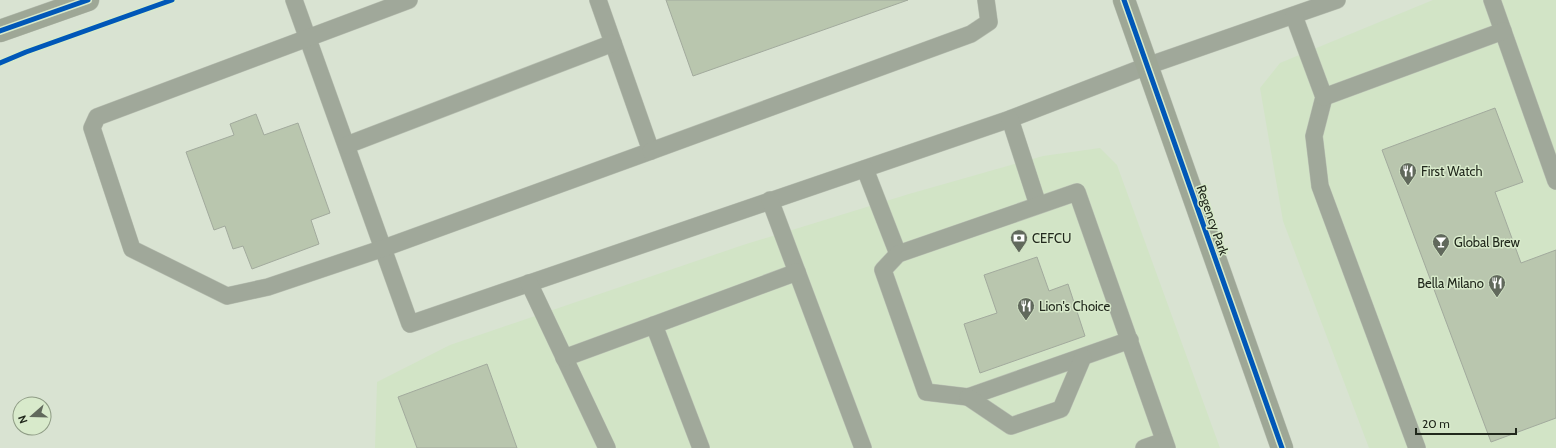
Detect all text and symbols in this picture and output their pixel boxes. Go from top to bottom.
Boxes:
restaurant icon: First Watch [1398,161,1418,186]
place label: First Watch [1421,163,1482,179]
street label: Regency Park [1193,183,1233,257]
bank icon: CEFCU [1009,228,1029,253]
place label: CEFCU [1032,230,1071,246]
bar icon: Global Brew [1431,232,1451,257]
place label: Global Brew [1454,234,1521,250]
restaurant icon: Bella Milano [1487,273,1507,298]
place label: Bella Milano [1417,275,1484,291]
restaurant icon: Lion's Choice [1016,296,1036,321]
place label: Lion's Choice [1039,298,1111,314]
north arrow [12,396,52,436]
scale bar [1416,410,1516,436]
text: N [15,413,31,425]
text: 20 m [1422,416,1450,431]

